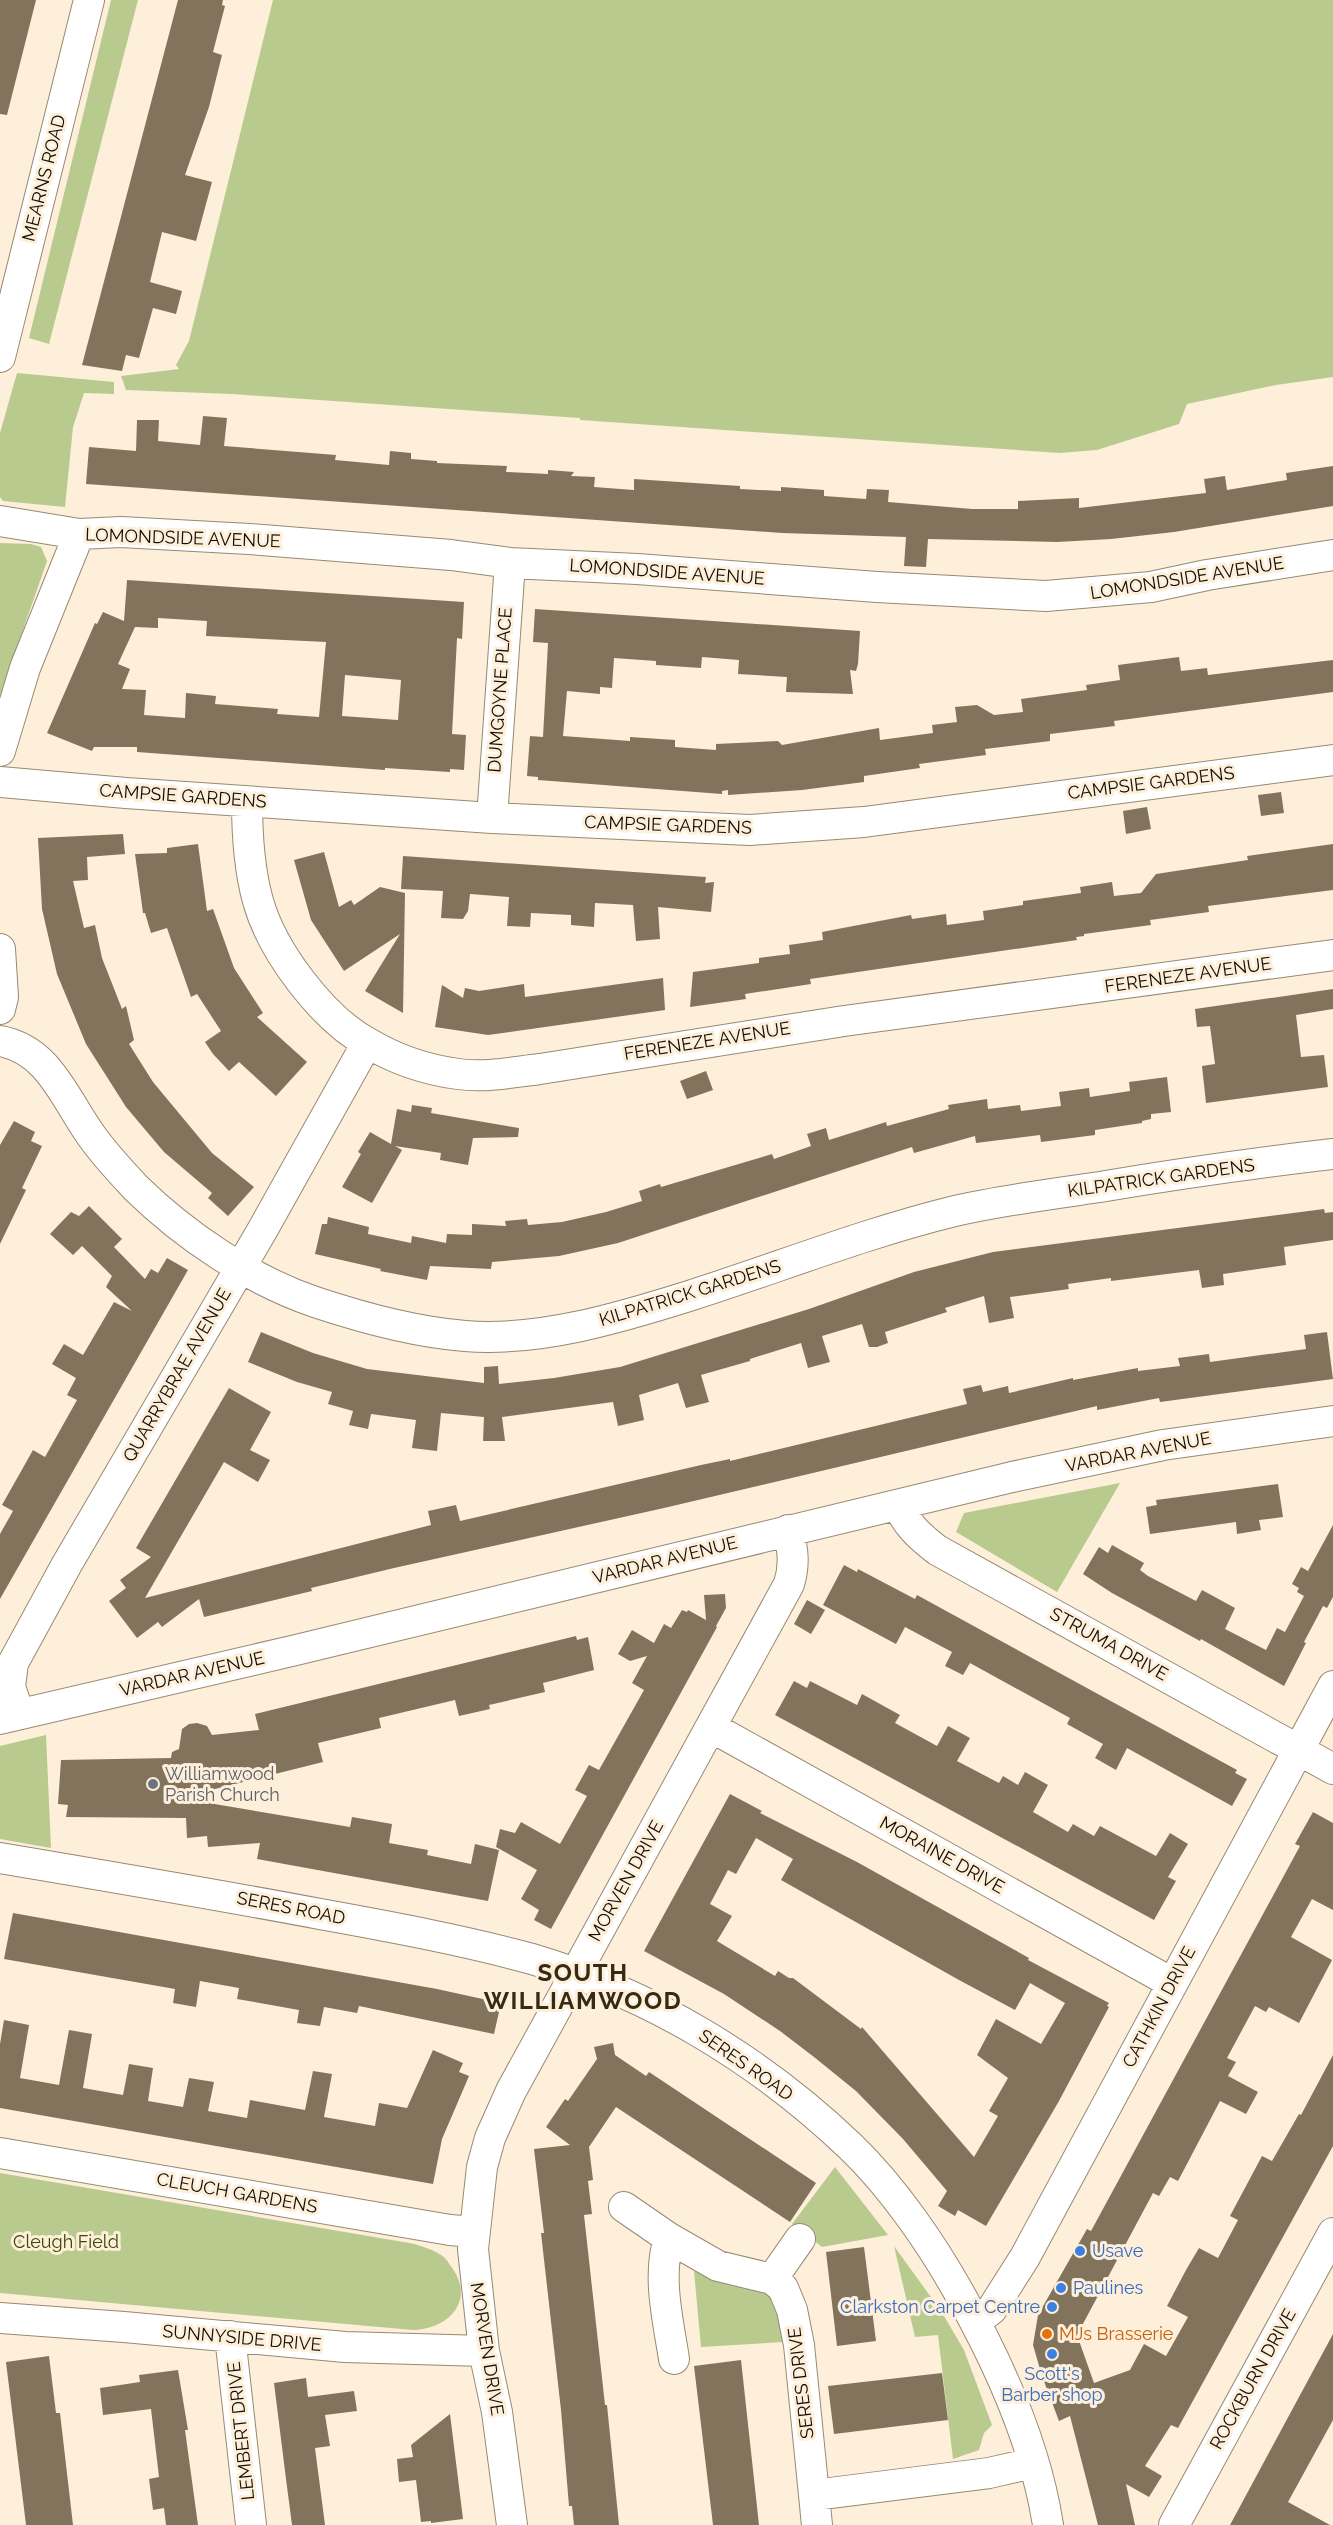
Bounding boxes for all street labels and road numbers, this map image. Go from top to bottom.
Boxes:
street label: MEARNS ROAD [18,112,69,243]
street label: LOMONDSIDE AVENUE [85,524,281,551]
street label: LOMONDSIDE AVENUE [1089,552,1285,603]
street label: LOMONDSIDE AVENUE [569,554,765,589]
street label: DUMGOYNE PLACE [483,607,516,773]
street label: CAMPSIE GARDENS [1066,762,1236,803]
street label: CAMPSIE GARDENS [99,779,267,812]
street label: CAMPSIE GARDENS [584,811,752,838]
street label: FERENEZE AVENUE [1103,952,1273,997]
street label: FERENEZE AVENUE [622,1017,792,1064]
street label: KILPATRICK GARDENS [1066,1154,1256,1201]
street label: KILPATRICK GARDENS [597,1255,783,1330]
street label: QUARRYBRAE AVENUE [118,1284,235,1465]
street label: VARDAR AVENUE [1063,1427,1213,1476]
street label: VARDAR AVENUE [590,1531,739,1588]
street label: STRUMA DRIVE [1047,1603,1172,1685]
street label: VARDAR AVENUE [117,1647,266,1700]
street label: MORAINE DRIVE [876,1812,1008,1898]
street label: MORVEN DRIVE [584,1817,667,1945]
street label: SERES ROAD [235,1887,347,1928]
street label: CATHKIN DRIVE [1118,1943,1199,2071]
street label: SERES ROAD [695,2024,797,2105]
street label: CLEUCH GARDENS [155,2168,319,2217]
street label: MORVEN DRIVE [467,2281,508,2417]
street label: ROCKBURN DRIVE [1205,2305,1300,2453]
street label: SUNNYSIDE DRIVE [162,2320,323,2355]
street label: SERES DRIVE [783,2326,818,2440]
street label: LEMBERT DRIVE [223,2361,258,2501]

